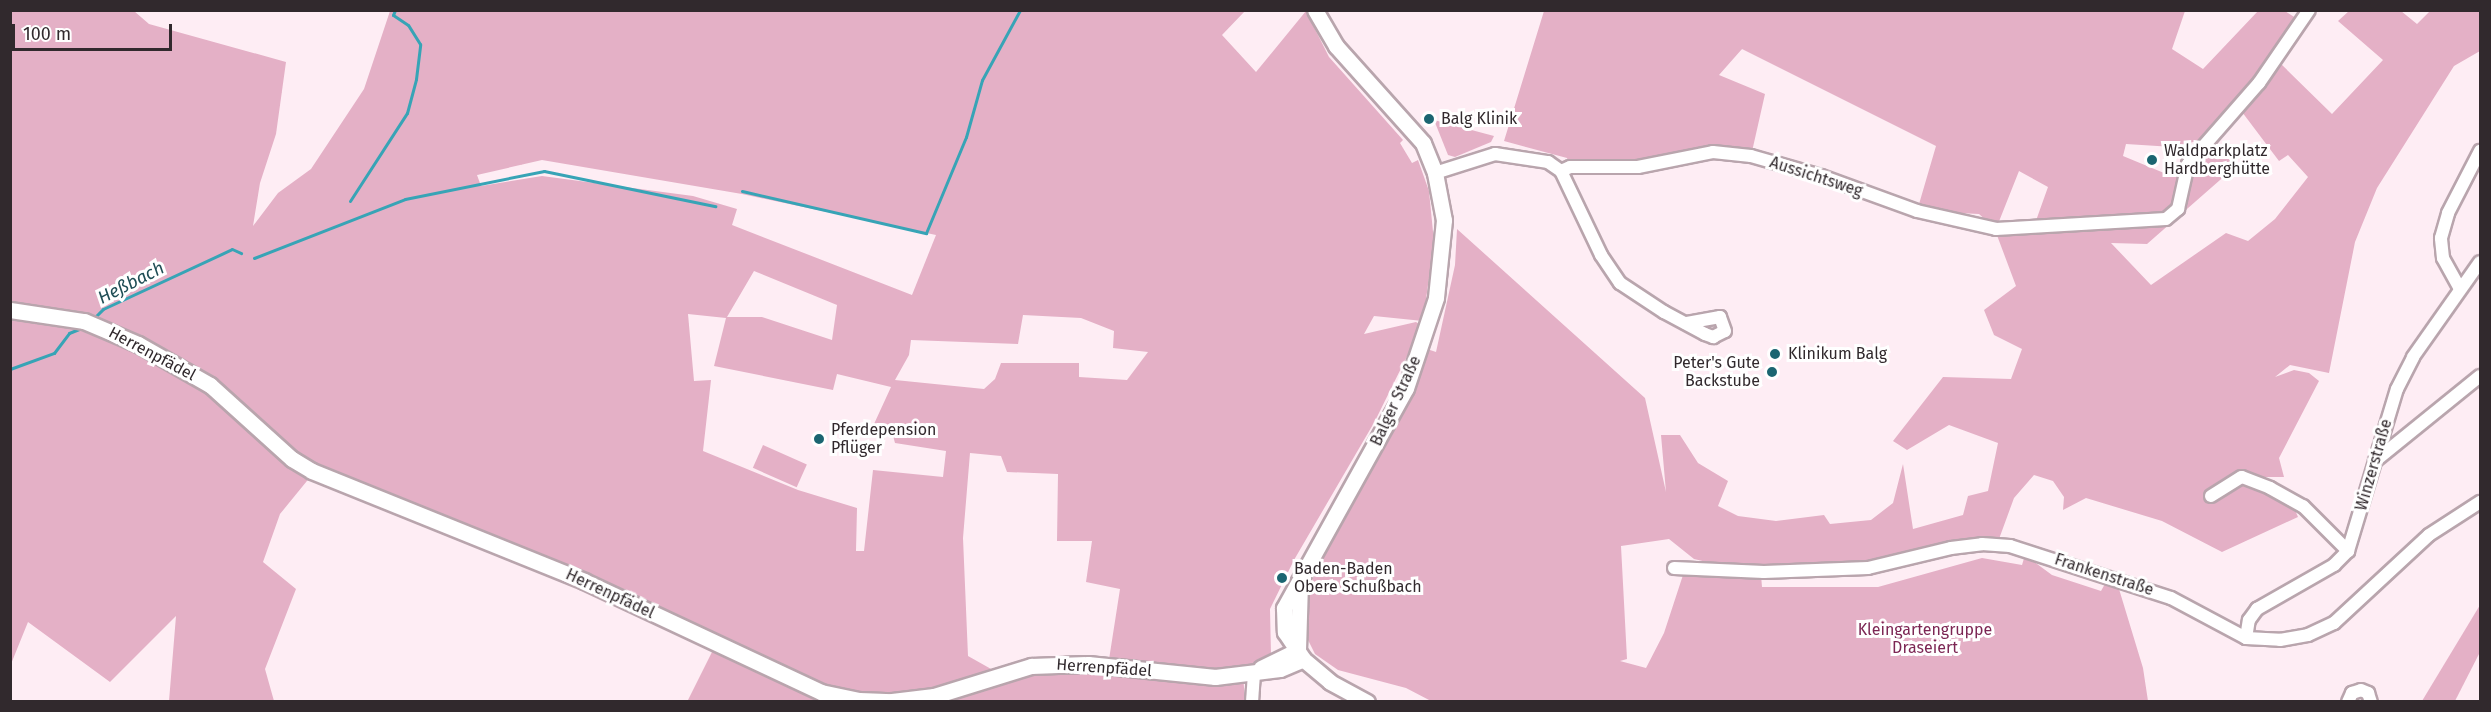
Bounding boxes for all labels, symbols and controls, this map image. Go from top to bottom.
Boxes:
scale bar [15,12,176,50]
text: 100 m [23,23,71,45]
place label: Balg Klinik [1441,109,1517,129]
marker: Balg Klinik [1422,112,1436,126]
place label: Waldparkplatz Hardberghütte [2164,141,2270,179]
street label: Aussichtsweg [1767,153,1865,201]
marker: Waldparkplatz Hardberghütte [2145,153,2159,167]
water label: Heßbach [94,257,168,309]
street label: Herrenpfädel [105,323,199,385]
place label: Klinikum Balg [1788,344,1887,364]
marker: Klinikum Balg [1766,345,1784,363]
street label: Balger Straße [1367,353,1425,449]
place label: Peter's Gute Backstube [1673,353,1760,391]
marker: Peter's Gute Backstube [1765,365,1779,379]
street label: Winzerstraße [2352,417,2396,513]
place label: Pferdepension Pflüger [831,420,936,458]
marker: Pferdepension Pflüger [812,432,826,446]
street label: Frankenstraße [2052,550,2156,600]
place label: Baden-Baden Obere Schußbach [1294,559,1422,597]
street label: Herrenpfädel [563,565,657,623]
marker: Baden-Baden Obere Schußbach [1275,571,1289,585]
park label: Kleingartengruppe Draseiert [1858,620,1992,658]
street label: Herrenpfädel [1056,655,1152,681]

